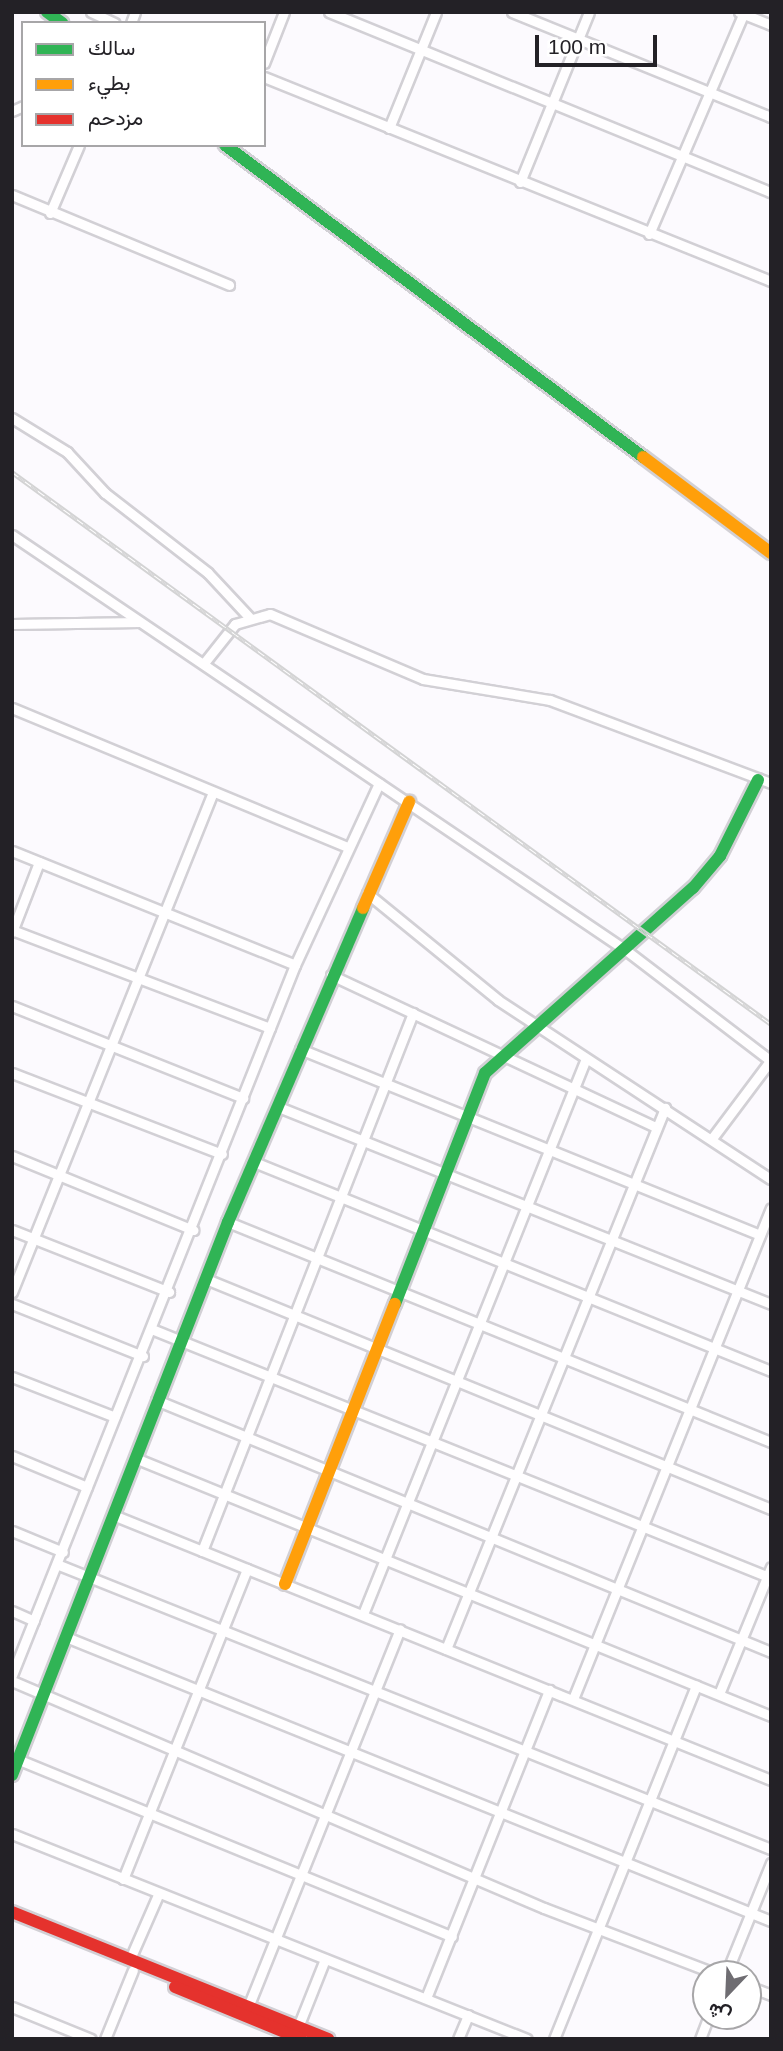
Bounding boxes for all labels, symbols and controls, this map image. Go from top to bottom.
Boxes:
legend [21,21,266,147]
scale bar [538,21,660,65]
text: 100 m [548,35,606,58]
text: سالك [88,36,135,59]
text: بطيء [88,71,131,94]
text: مزدحم [88,106,143,129]
north arrow [692,1960,762,2030]
text: ش [705,1999,734,2027]

